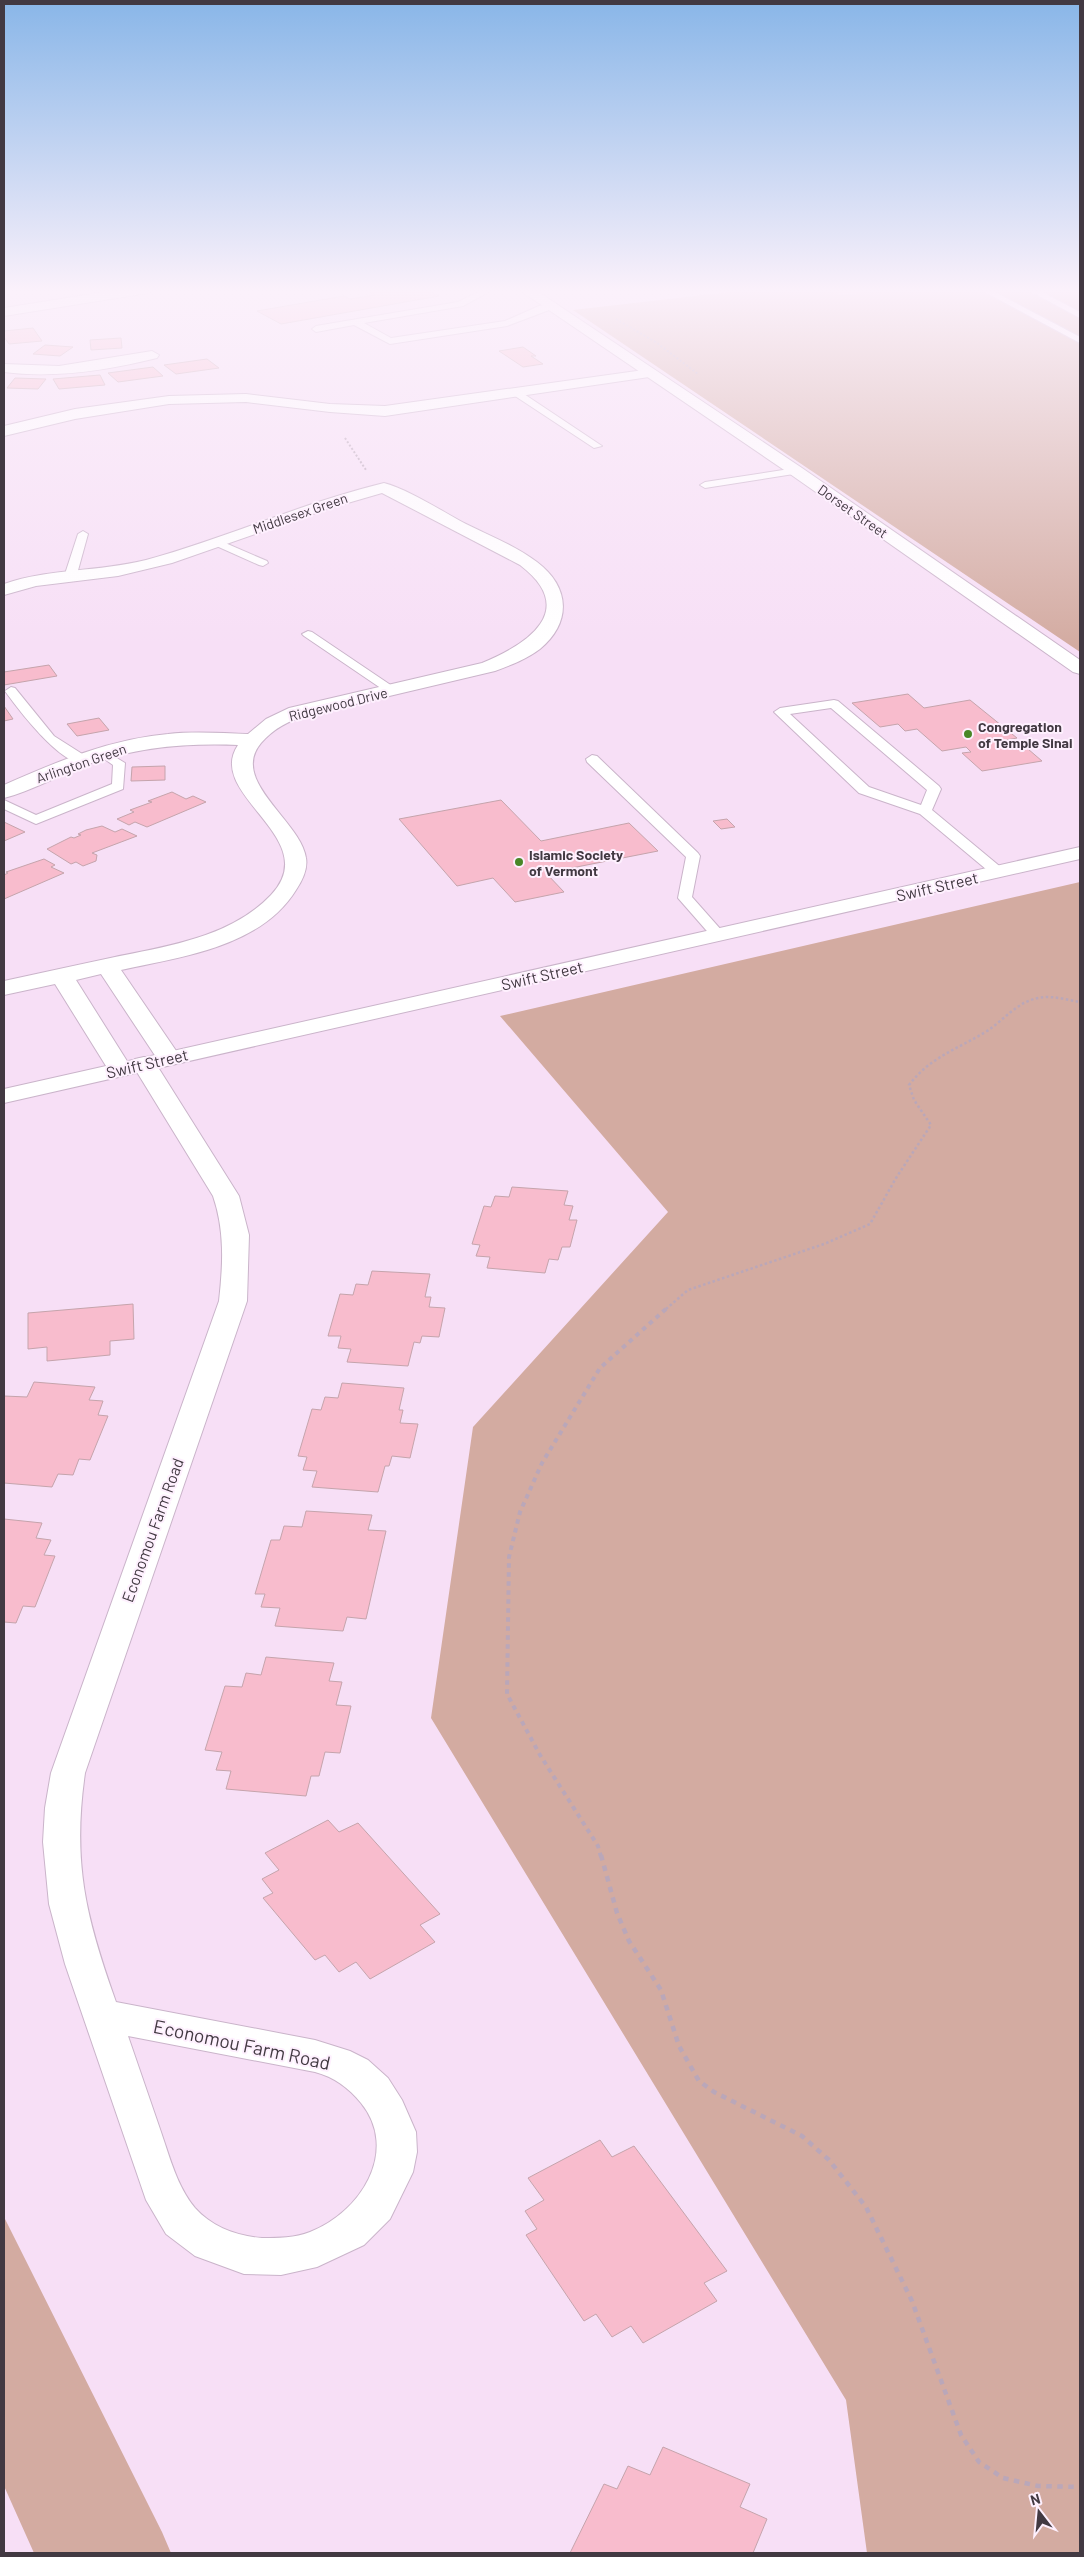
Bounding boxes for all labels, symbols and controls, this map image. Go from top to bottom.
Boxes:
street label: Dorset Street [815,481,891,541]
street label: Middlesex Green [250,489,350,537]
street label: Ridgewood Drive [287,683,389,725]
place label: Congregation of Temple Sinai [978,718,1073,751]
marker: Congregation of Temple Sinai [962,728,974,740]
street label: Arlington Green [34,740,128,786]
place label: Islamic Society of Vermont [529,846,623,879]
marker: Islamic Society of Vermont [513,856,525,868]
street label: Swift Street [894,867,980,905]
street label: Swift Street [499,956,585,994]
street label: Swift Street [104,1044,190,1082]
street label: Economou Farm Road [117,1455,187,1605]
street label: Economou Farm Road [151,2014,333,2074]
north arrow [1014,2487,1064,2537]
text: N [1028,2490,1042,2508]

